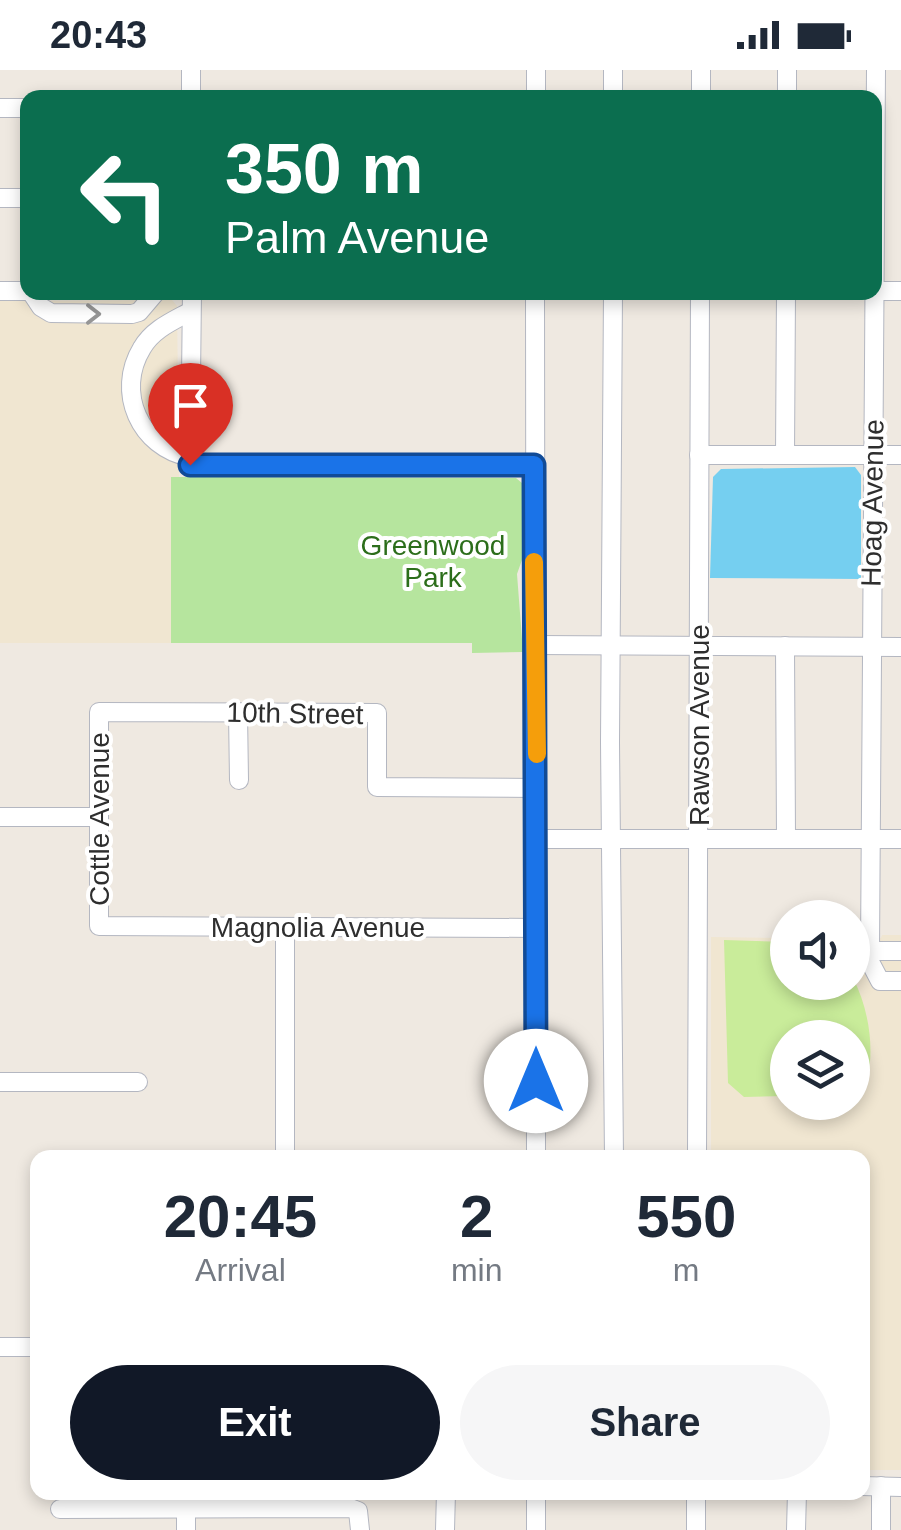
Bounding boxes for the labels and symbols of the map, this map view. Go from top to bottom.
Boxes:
one-way arrow [85,303,101,324]
pin [148,363,233,466]
street label: Hoag Avenue [856,419,889,587]
park label: Greenwood Park [361,530,505,593]
street label: Rawson Avenue [684,624,715,826]
street label: 10th Street [226,697,364,730]
street label: Cottle Avenue [84,732,115,906]
street label: Magnolia Avenue [211,912,425,943]
position arrow [484,1029,588,1133]

